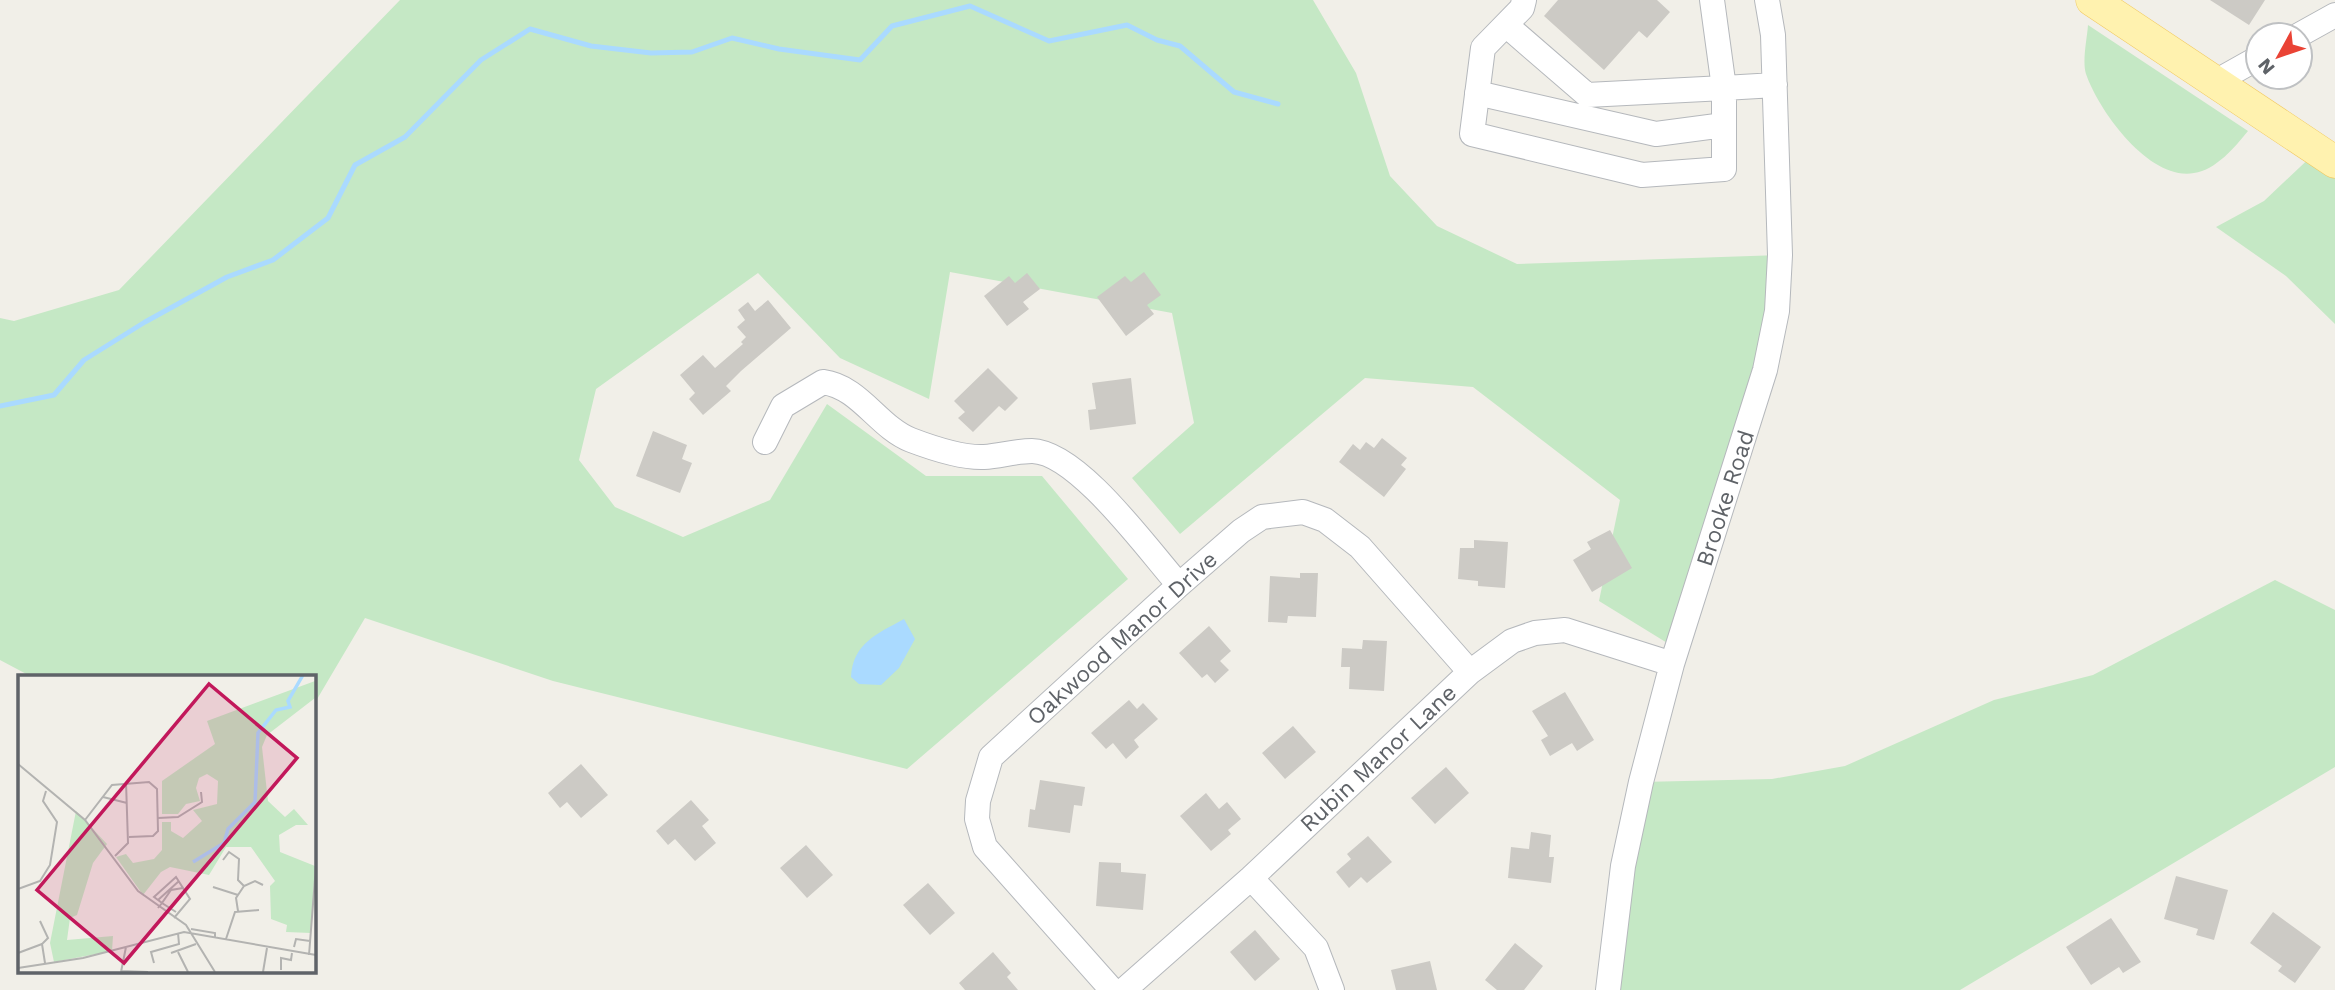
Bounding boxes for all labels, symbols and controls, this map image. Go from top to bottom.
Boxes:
north arrow [2244,21,2314,91]
text: N [2253,54,2280,79]
street label: Brooke Road [1691,427,1760,570]
street label: Oakwood Manor Drive [1022,546,1223,731]
inset map [18,675,315,972]
street label: Rubin Manor Lane [1295,679,1462,838]

